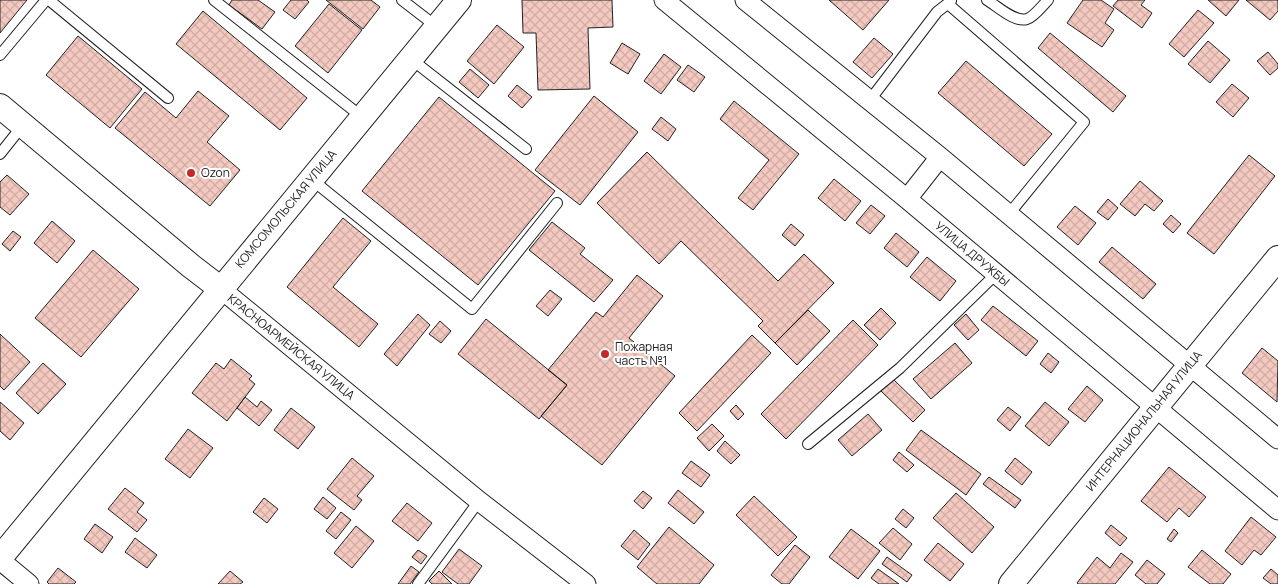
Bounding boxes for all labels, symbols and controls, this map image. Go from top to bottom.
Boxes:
street label: КОМСОМОЛЬСКАЯ УЛИЦА [231,146,341,272]
place label: Ozon [201,164,230,181]
marker: Ozon [185,167,197,179]
street label: УЛИЦА ДРУЖБЫ [931,217,1013,290]
street label: КРАСНОАРМЕЙСКАЯ УЛИЦА [224,290,359,404]
place label: Пожарная часть №1 [615,338,673,369]
street label: ИНТЕРНАЦИОНАЛЬНАЯ УЛИЦА [1082,347,1206,495]
marker: Пожарная часть №1 [599,348,611,360]

